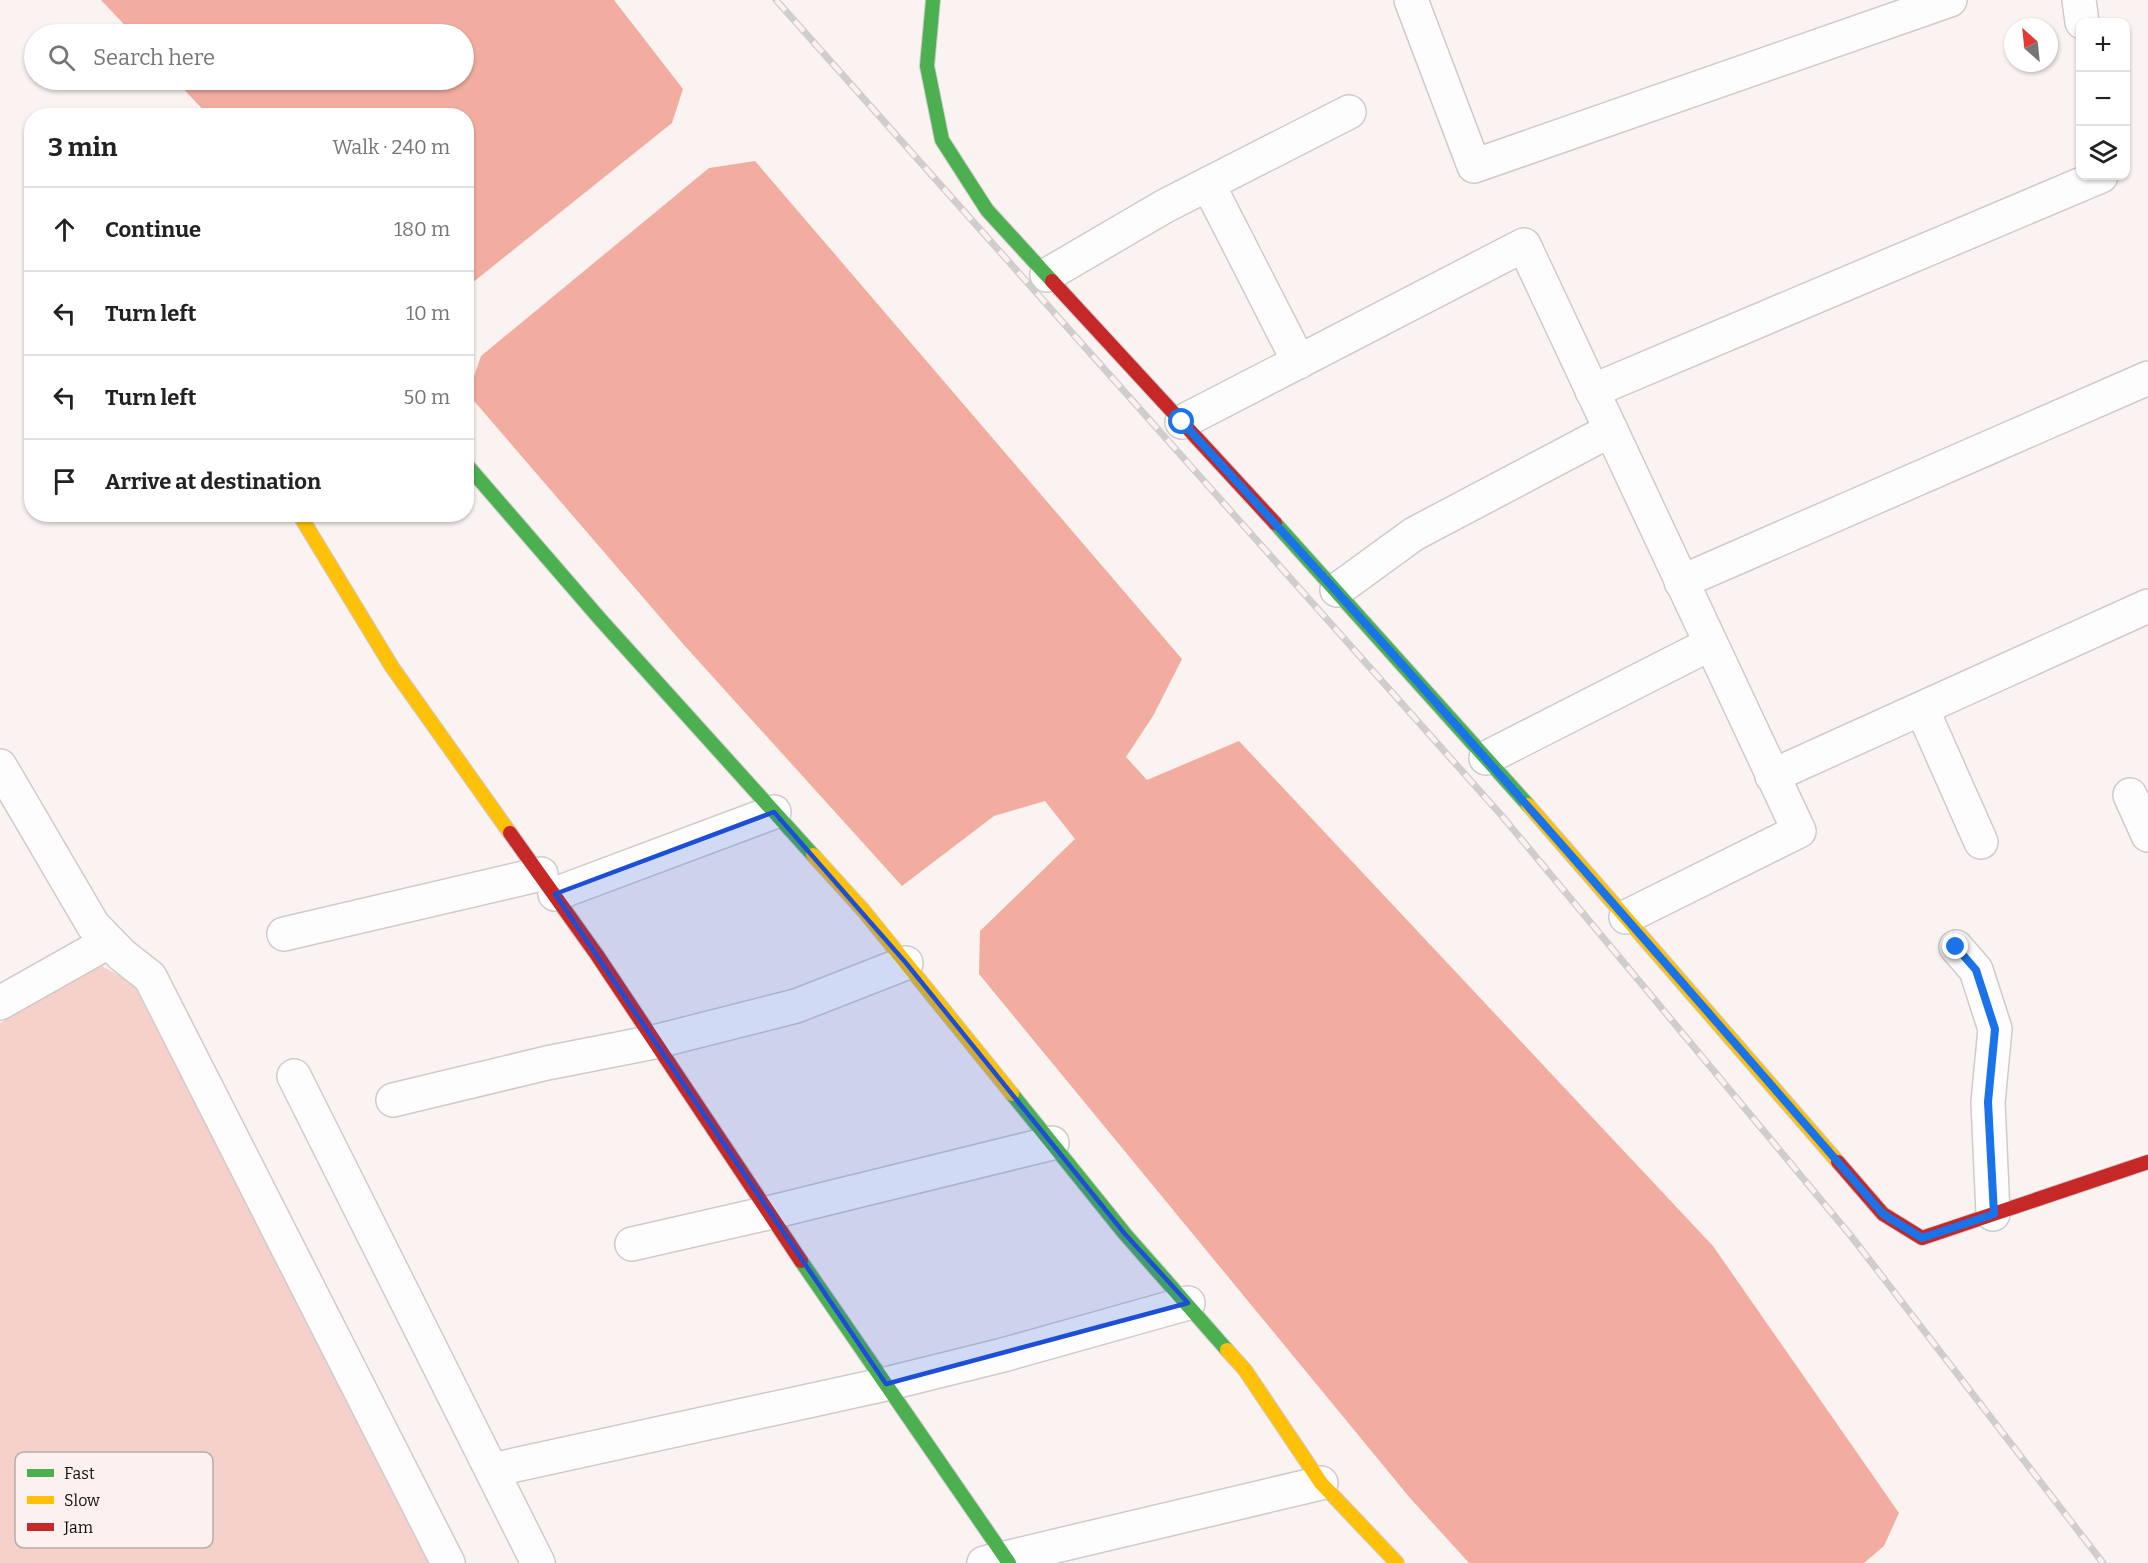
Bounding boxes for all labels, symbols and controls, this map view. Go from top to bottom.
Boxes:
north arrow [2004,18,2058,72]
map controls [2076,18,2130,180]
button: + [2076,18,2130,72]
search box [24,24,474,90]
icon: search [45,41,78,74]
text: Search here [93,44,215,71]
button: − [2076,72,2130,126]
button: layers [2076,126,2130,180]
text: 3 min [48,132,117,163]
text: Walk · 240 m [332,135,450,159]
icon: ahead [48,213,81,246]
text: Continue [105,216,201,243]
text: 180 m [394,217,450,241]
icon: left [48,297,81,330]
text: Turn left [105,300,197,327]
text: 10 m [406,301,450,325]
icon: left [48,381,81,414]
text: Turn left [105,384,197,411]
text: 50 m [403,385,450,409]
route start [1168,408,1194,434]
icon: arrive [48,465,81,498]
text: Arrive at destination [105,468,321,495]
route end [1942,933,1968,959]
legend [15,1452,213,1548]
text: Fast [64,1464,95,1483]
text: Slow [64,1491,100,1510]
text: Jam [63,1518,93,1537]

